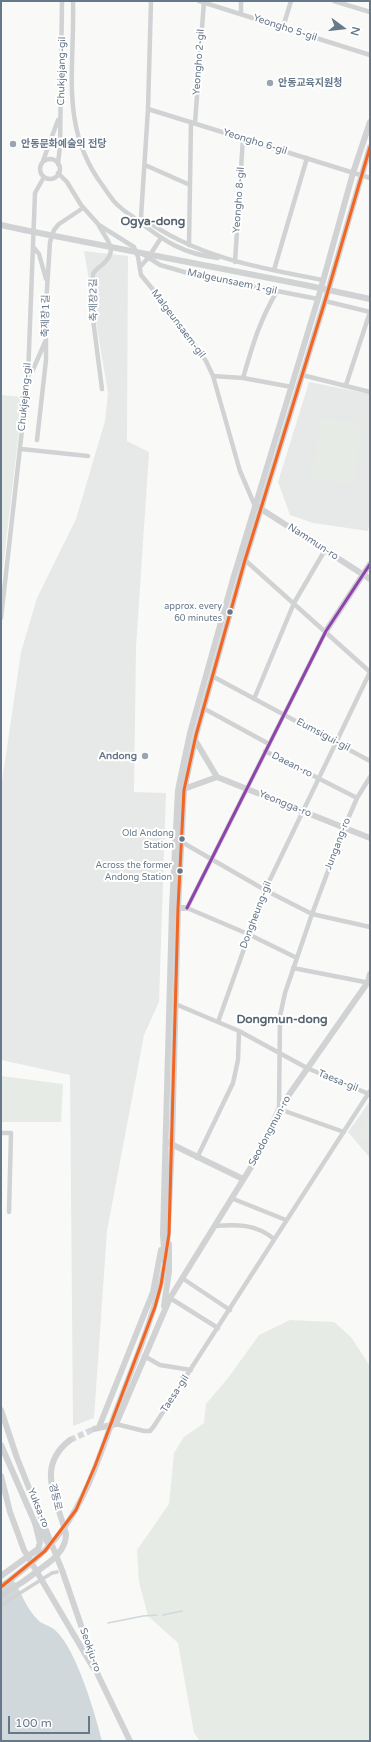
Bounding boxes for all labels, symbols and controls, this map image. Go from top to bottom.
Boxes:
north arrow [323,8,363,48]
street label: Yeongho 5-gil [252,12,318,44]
text: N [348,25,362,37]
street label: Yeongho 2-gil [191,29,207,95]
street label: Chukjejang-gil [55,37,69,105]
place label: 안동교육지원청 [278,77,342,89]
marker: 안동교육지원청 [265,78,275,88]
street label: Yeongho 6-gil [222,127,288,157]
place label: 안동문화예술의 전당 [21,138,106,150]
marker: 안동문화예술의 전당 [8,139,18,149]
street label: Yeongho 8-gil [231,167,247,233]
district label: Ogya-dong [121,215,185,229]
street label: Malgeunsaem 1-gil [186,267,278,297]
street label: 축제장2길 [88,278,100,322]
street label: Malgeunsaem-gil [148,287,208,361]
street label: 축제장1길 [40,294,52,338]
street label: Chukjejang-gil [16,362,34,432]
street label: Nammun-ro [285,521,341,563]
place label: approx. every 60 minutes [164,602,222,623]
marker: approx. every 60 minutes [225,607,235,617]
street label: Eumsigui-gil [294,716,352,754]
place label: Andong [99,750,137,762]
street label: Daean-ro [270,750,314,780]
marker: Andong [140,751,150,761]
street label: Yeongga-ro [257,788,313,820]
street label: Jungang-ro [323,816,353,872]
place label: Old Andong Station [122,829,174,850]
marker: Old Andong Station [177,834,187,844]
place label: Across the former Andong Station [96,861,172,882]
marker: Across the former Andong Station [175,866,185,876]
street label: Dongheung-gil [238,880,274,950]
district label: Dongmun-dong [236,1013,328,1027]
street label: Taesa-gil [316,1068,360,1094]
street label: Seodongmun-ro [246,1094,294,1168]
street label: Taesa-gil [158,1373,192,1415]
street label: 경동로 [46,1482,64,1512]
street label: Yuksa-ro [25,1487,51,1529]
street label: Seokju-ro [77,1626,103,1674]
scale bar [10,1708,92,1734]
text: 100 m [15,1716,52,1730]

